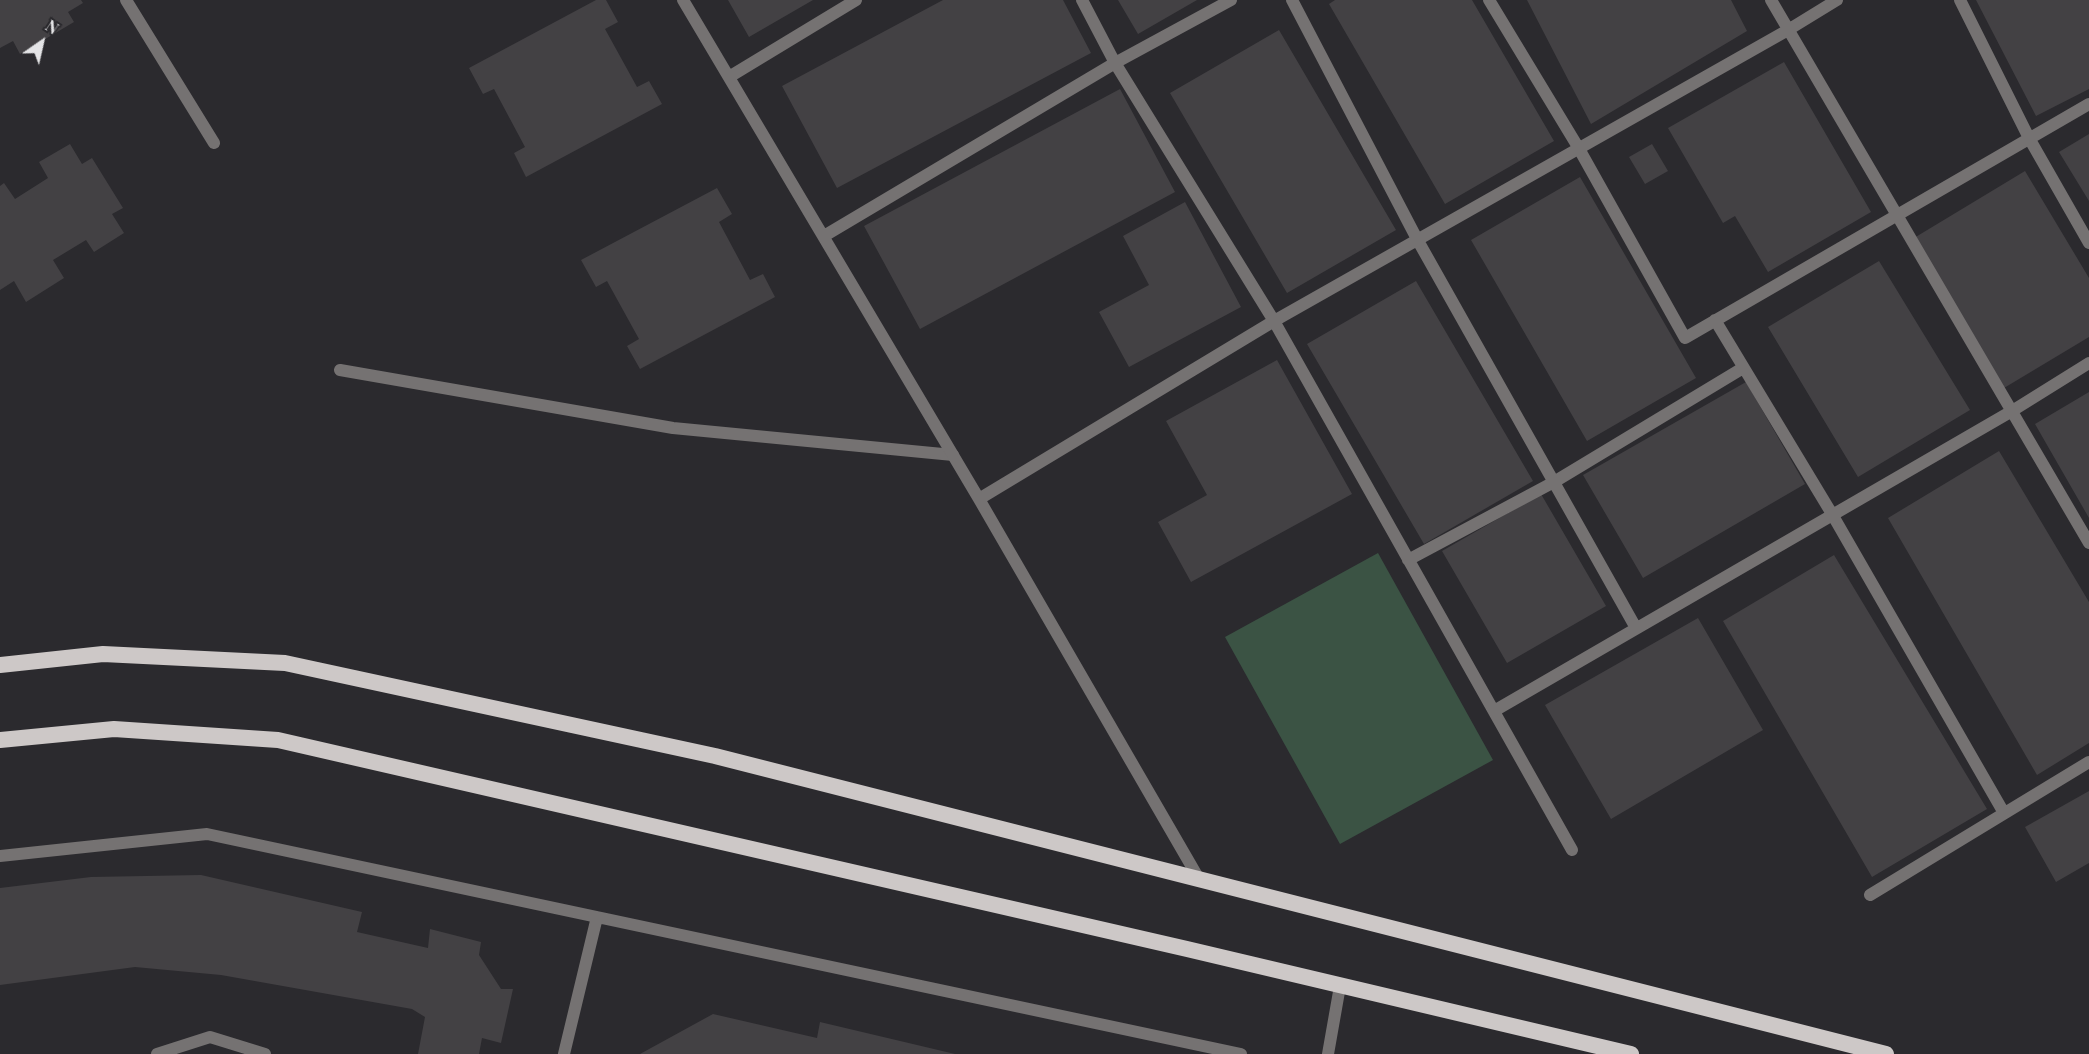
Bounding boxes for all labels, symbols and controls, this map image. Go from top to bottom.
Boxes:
north arrow [12,12,72,72]
text: N [42,15,63,39]

